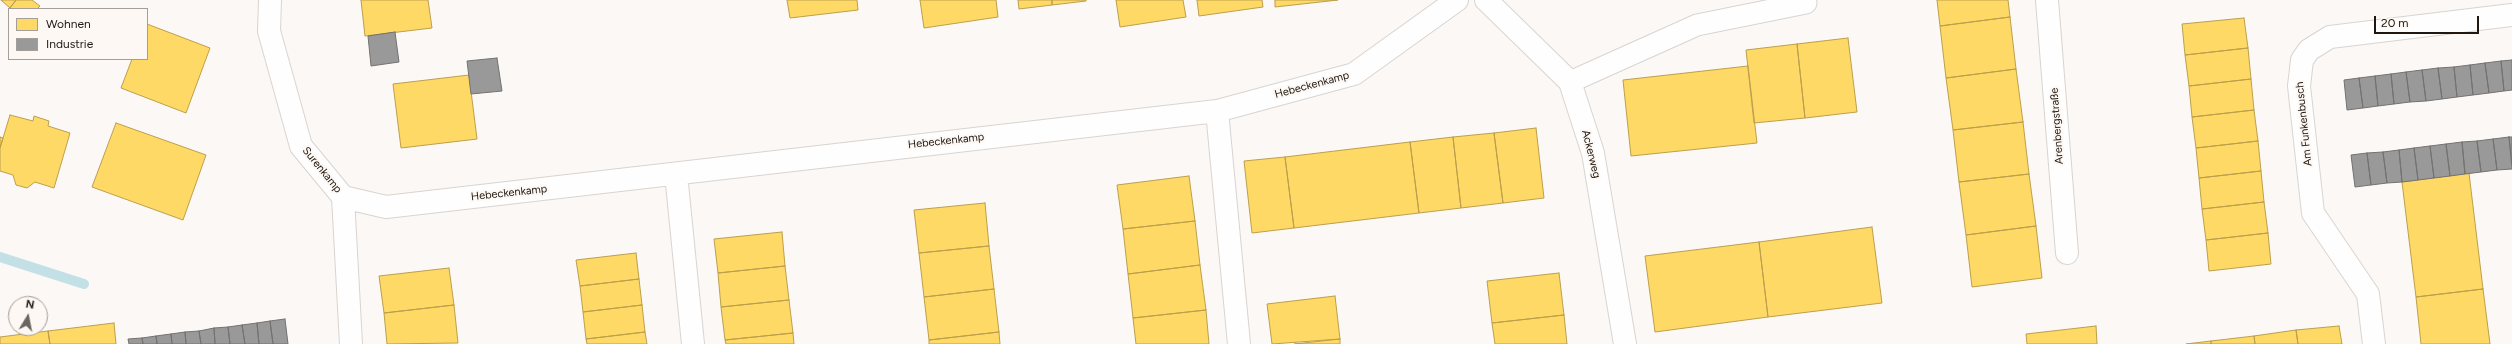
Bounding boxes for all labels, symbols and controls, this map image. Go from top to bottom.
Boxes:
legend [8,8,148,60]
scale bar [2376,8,2481,34]
text: 20 m [2381,16,2409,30]
text: Wohnen [46,17,91,31]
text: Industrie [46,37,93,51]
street label: Hebeckenkamp [1273,69,1351,101]
street label: Am Funkenbusch [2293,81,2315,167]
street label: Arenbergstraße [2048,87,2066,165]
street label: Ackerweg [1579,129,1603,179]
street label: Hebeckenkamp [907,130,985,152]
street label: Surenkamp [299,144,345,196]
street label: Hebeckenkamp [470,182,548,204]
north arrow [8,296,48,336]
text: N [25,298,35,312]

